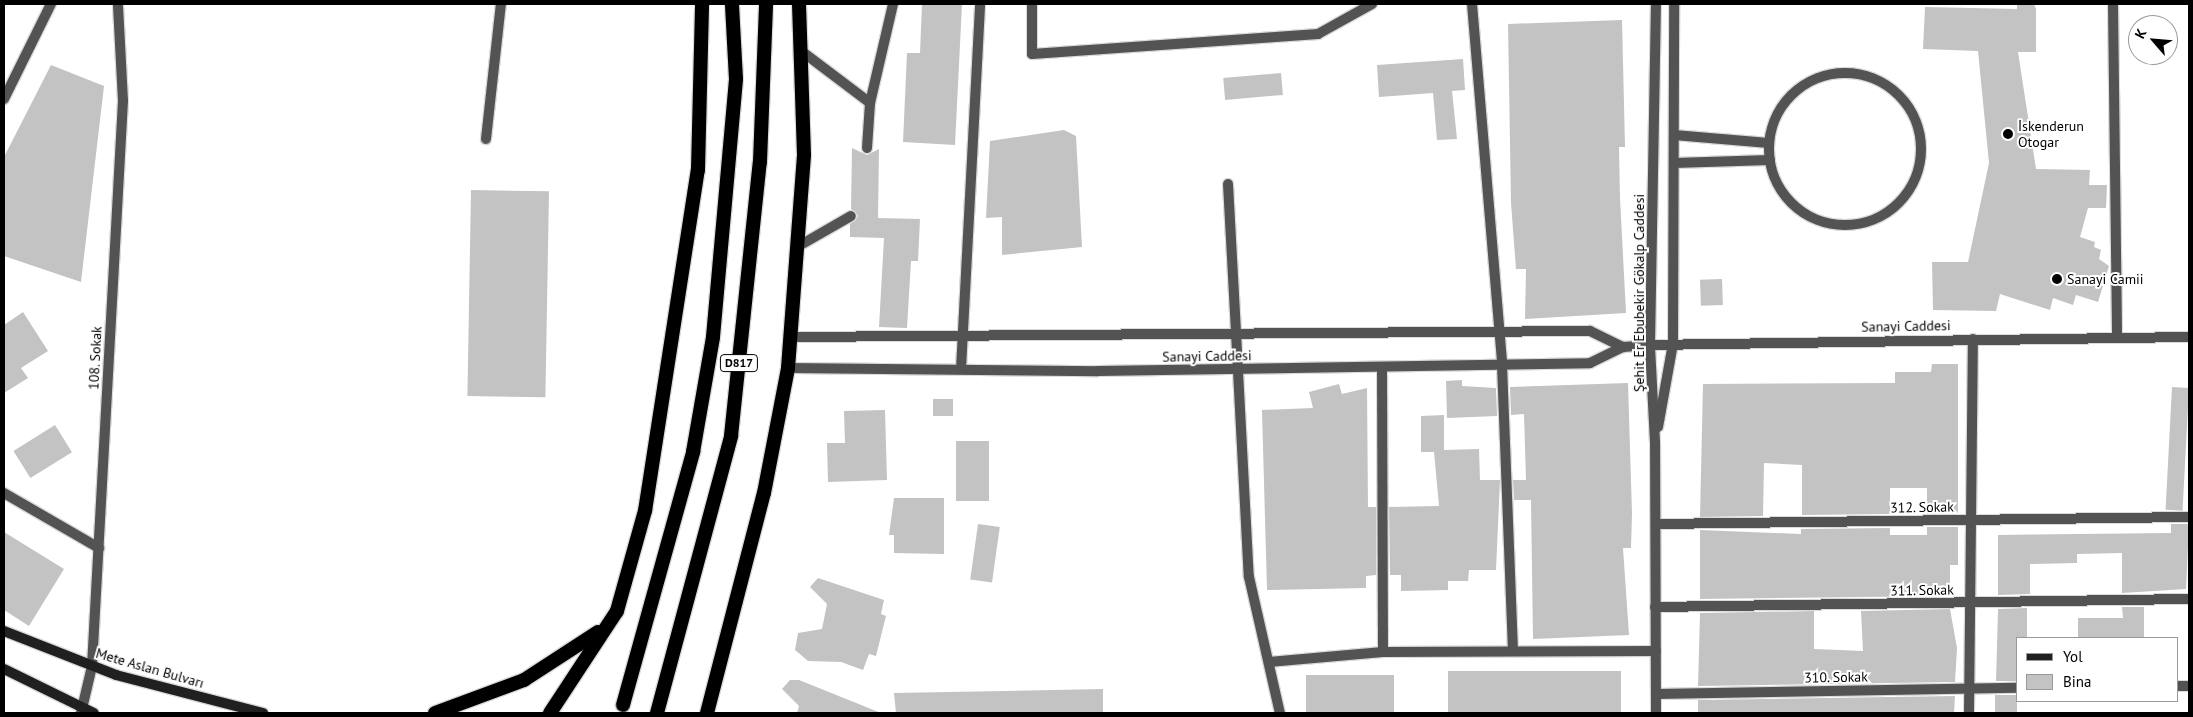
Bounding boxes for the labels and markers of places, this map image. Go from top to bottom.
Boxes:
place label: İskenderun Otogar [2018,118,2084,150]
marker: İskenderun Otogar [2002,128,2014,140]
place label: Sanayi Camii [2067,271,2144,287]
marker: Sanayi Camii [2051,273,2063,285]

